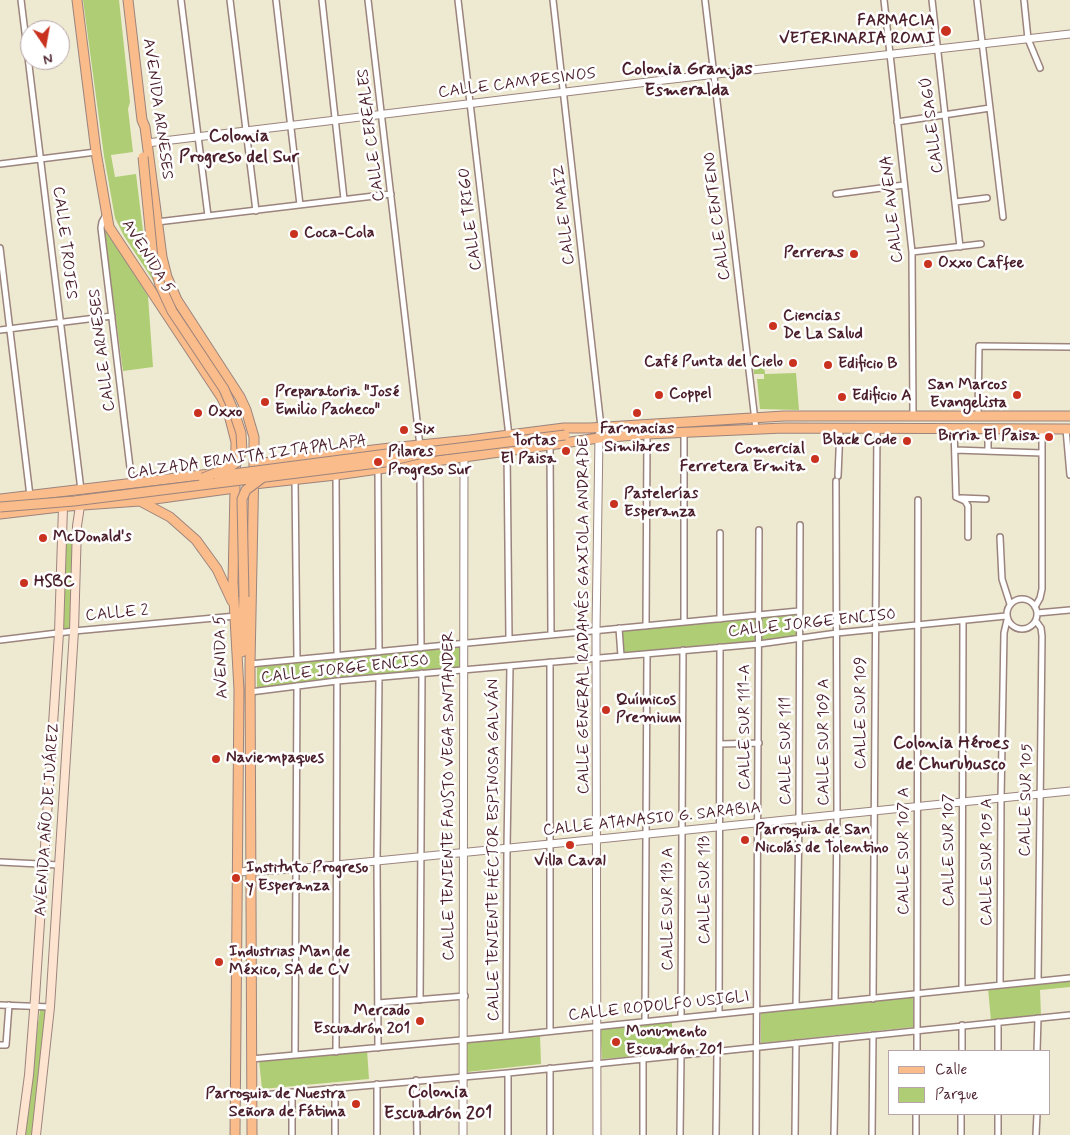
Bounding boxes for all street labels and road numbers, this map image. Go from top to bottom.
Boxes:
street label: AVENIDA ARNESES [138,37,176,181]
street label: CALLE CAMPESINOS [437,65,597,103]
street label: CALLE CEREALES [354,67,390,203]
street label: CALLE SAGÚ [918,76,948,174]
street label: CALLE CENTENO [701,151,735,281]
street label: CALLE AVENA [878,154,908,264]
street label: CALLE MAÍZ [550,164,580,266]
street label: CALLE TRIGO [455,166,487,272]
street label: CALLE TROJES [48,186,80,300]
street label: AVENIDA 5 [117,216,177,298]
street label: CALLE ARNESES [86,287,120,413]
street label: CALZADA ERMITA IZTAPALAPA [126,432,368,484]
street label: CALLE GENERAL RADAMÉS GAXIOLA ANDRADE [575,438,595,794]
street label: CALLE 2 [85,602,149,626]
street label: CALLE JORGE ENCISO [727,606,897,642]
street label: AVENIDA 5 [211,615,233,699]
street label: CALLE TENIENTE FAUSTO VEGA SANTANDER [440,631,460,961]
street label: CALLE JORGE ENCISO [260,652,430,688]
street label: CALLE SUR 109 [852,657,872,769]
street label: CALLE SUR 111-A [736,664,756,790]
street label: CALLE SUR 109 A [815,678,835,806]
street label: CALLE TENIENTE HÉCTOR ESPINOSA GALVÁN [485,679,505,1021]
street label: CALLE SUR 111 [777,697,797,805]
street label: AVENIDA AÑO DE JUÁREZ [32,723,64,917]
street label: CALLE SUR 105 [1016,743,1038,857]
street label: CALLE SUR 107 A [895,787,915,915]
street label: CALLE SUR 107 [940,793,960,907]
street label: CALLE SUR 105 A [978,798,998,926]
street label: CALLE ATANASIO G. SARABIA [542,799,762,841]
street label: CALLE SUR 113 [696,836,716,944]
street label: CALLE SUR 113 A [659,847,679,971]
street label: CALLE RODOLFO USIGLI [567,988,751,1026]

